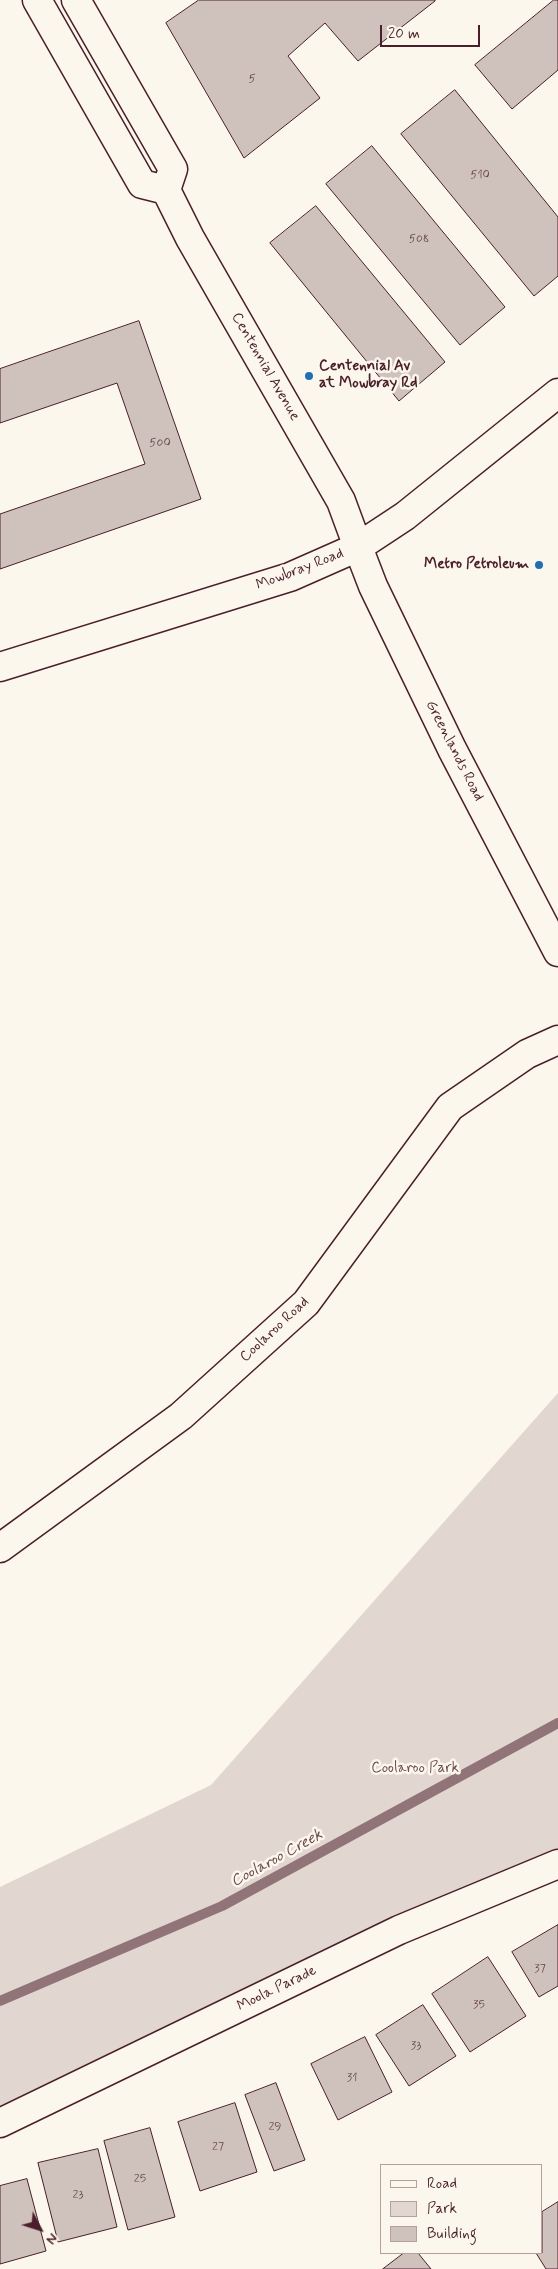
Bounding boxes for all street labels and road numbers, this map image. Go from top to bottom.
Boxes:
street label: Centennial Avenue [227,310,303,424]
street label: Mowbray Road [254,545,346,595]
street label: Greenlands Road [421,698,487,804]
street label: Coolaroo Road [237,1293,313,1367]
street label: Moola Parade [234,1962,320,2016]

